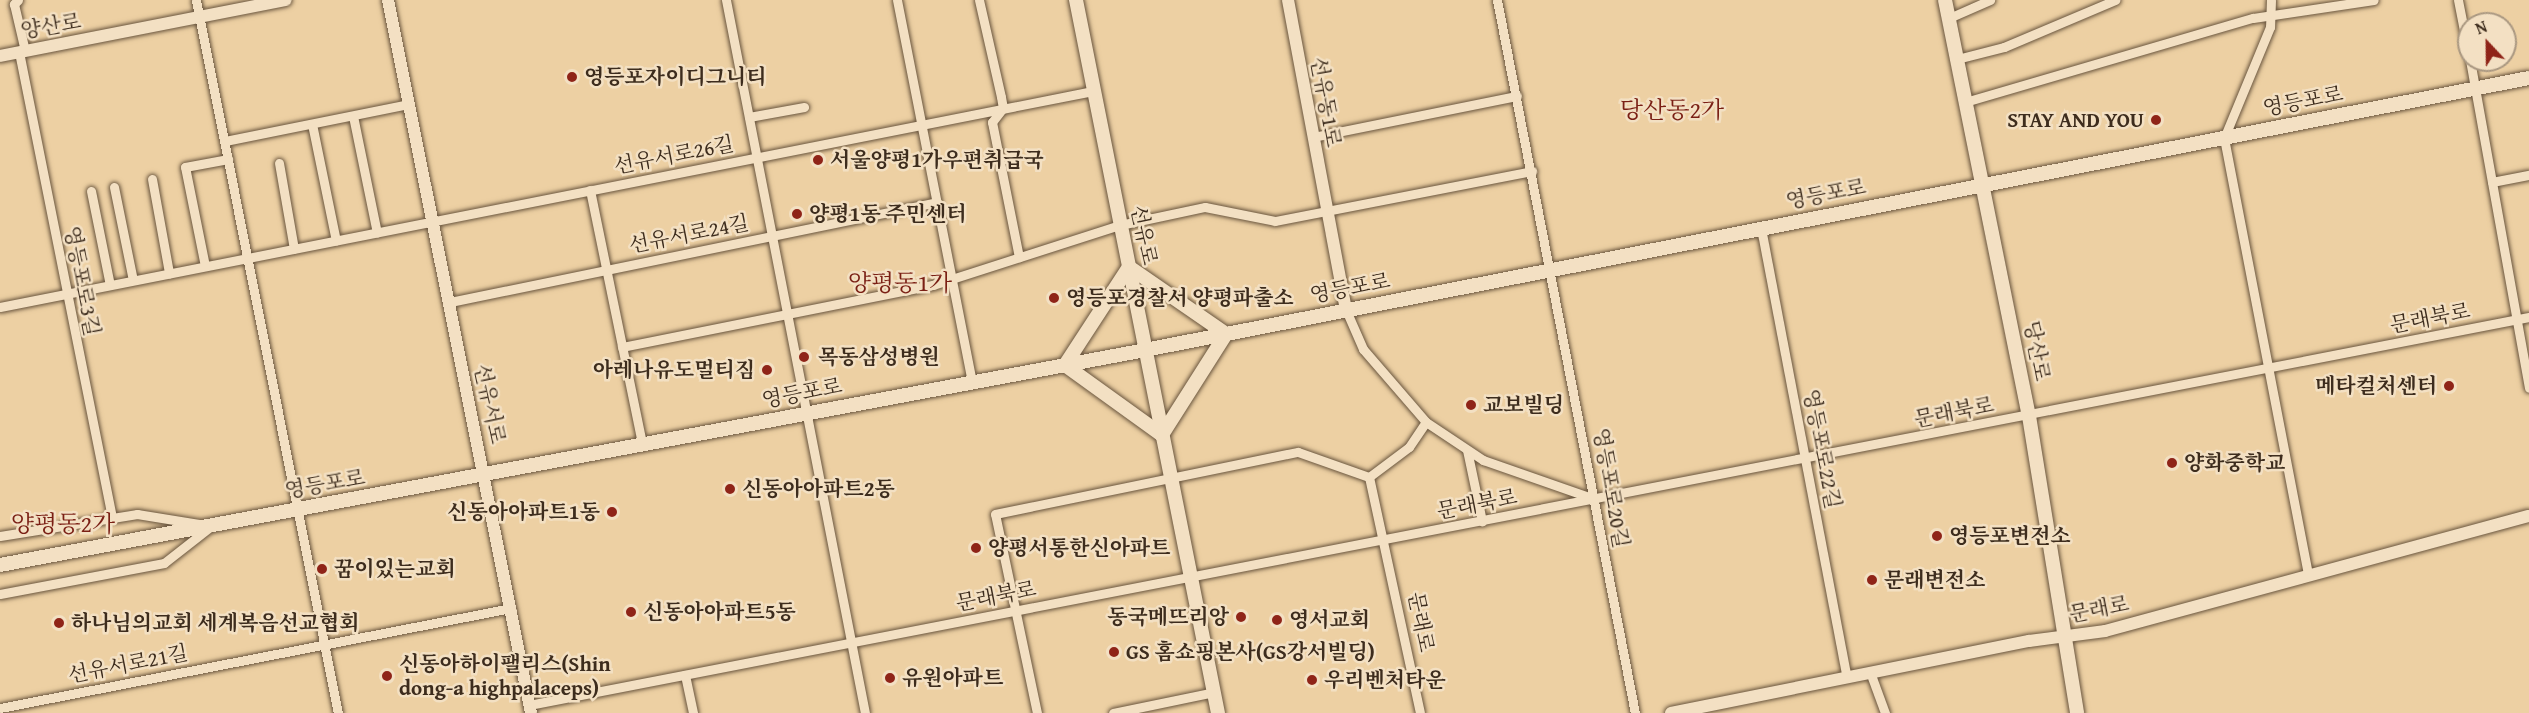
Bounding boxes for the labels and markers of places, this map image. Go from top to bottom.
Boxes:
place label: 영등포자이디그니티 [584,64,767,90]
marker: 영등포자이디그니티 [565,70,579,84]
place label: STAY AND YOU [2007,107,2144,133]
marker: STAY AND YOU [2149,113,2163,127]
place label: 서울양평1가우편취급국 [830,147,1044,173]
marker: 서울양평1가우편취급국 [811,153,825,167]
place label: 양평1동 주민센터 [809,201,967,227]
marker: 양평1동 주민센터 [790,207,804,221]
place label: 영등포경찰서 양평파출소 [1066,285,1294,311]
marker: 영등포경찰서 양평파출소 [1047,291,1061,305]
place label: 목동삼성병원 [818,344,940,370]
marker: 목동삼성병원 [795,348,813,366]
place label: 아레나유도멀티짐 [593,357,755,383]
marker: 아레나유도멀티짐 [760,363,774,377]
place label: 메타컬처센터 [2315,373,2437,399]
marker: 메타컬처센터 [2442,379,2456,393]
place label: 교보빌딩 [1483,392,1564,418]
marker: 교보빌딩 [1464,398,1478,412]
place label: 양화중학교 [2184,450,2285,476]
marker: 양화중학교 [2165,456,2179,470]
place label: 신동아아파트2동 [742,476,895,502]
marker: 신동아아파트2동 [723,482,737,496]
place label: 신동아아파트1동 [447,499,600,525]
marker: 신동아아파트1동 [605,505,619,519]
place label: 영등포변전소 [1949,523,2071,549]
marker: 영등포변전소 [1930,529,1944,543]
place label: 양평서통한신아파트 [988,535,1171,561]
marker: 양평서통한신아파트 [969,541,983,555]
place label: 꿈이있는교회 [334,556,456,582]
marker: 꿈이있는교회 [315,562,329,576]
place label: 문래변전소 [1884,567,1985,593]
marker: 문래변전소 [1865,573,1879,587]
place label: 신동아아파트5동 [643,599,796,625]
place label: 동국메뜨리앙 [1107,604,1229,630]
marker: 신동아아파트5동 [624,605,638,619]
place label: 영서교회 [1289,607,1370,633]
place label: 하나님의교회 세계복음선교협회 [71,610,360,636]
marker: 동국메뜨리앙 [1234,610,1248,624]
marker: 영서교회 [1270,613,1284,627]
marker: 하나님의교회 세계복음선교협회 [52,616,66,630]
place label: GS 홈쇼핑본사(GS강서빌딩) [1126,639,1375,665]
marker: GS 홈쇼핑본사(GS강서빌딩) [1107,645,1121,659]
place label: 신동아하이팰리스(Shin dong-a highpalaceps) [399,651,611,701]
place label: 유원아파트 [902,665,1003,691]
place label: 우리벤처타운 [1324,667,1446,693]
marker: 신동아하이팰리스(Shin dong-a highpalaceps) [380,669,394,683]
marker: 유원아파트 [883,671,897,685]
marker: 우리벤처타운 [1305,673,1319,687]

